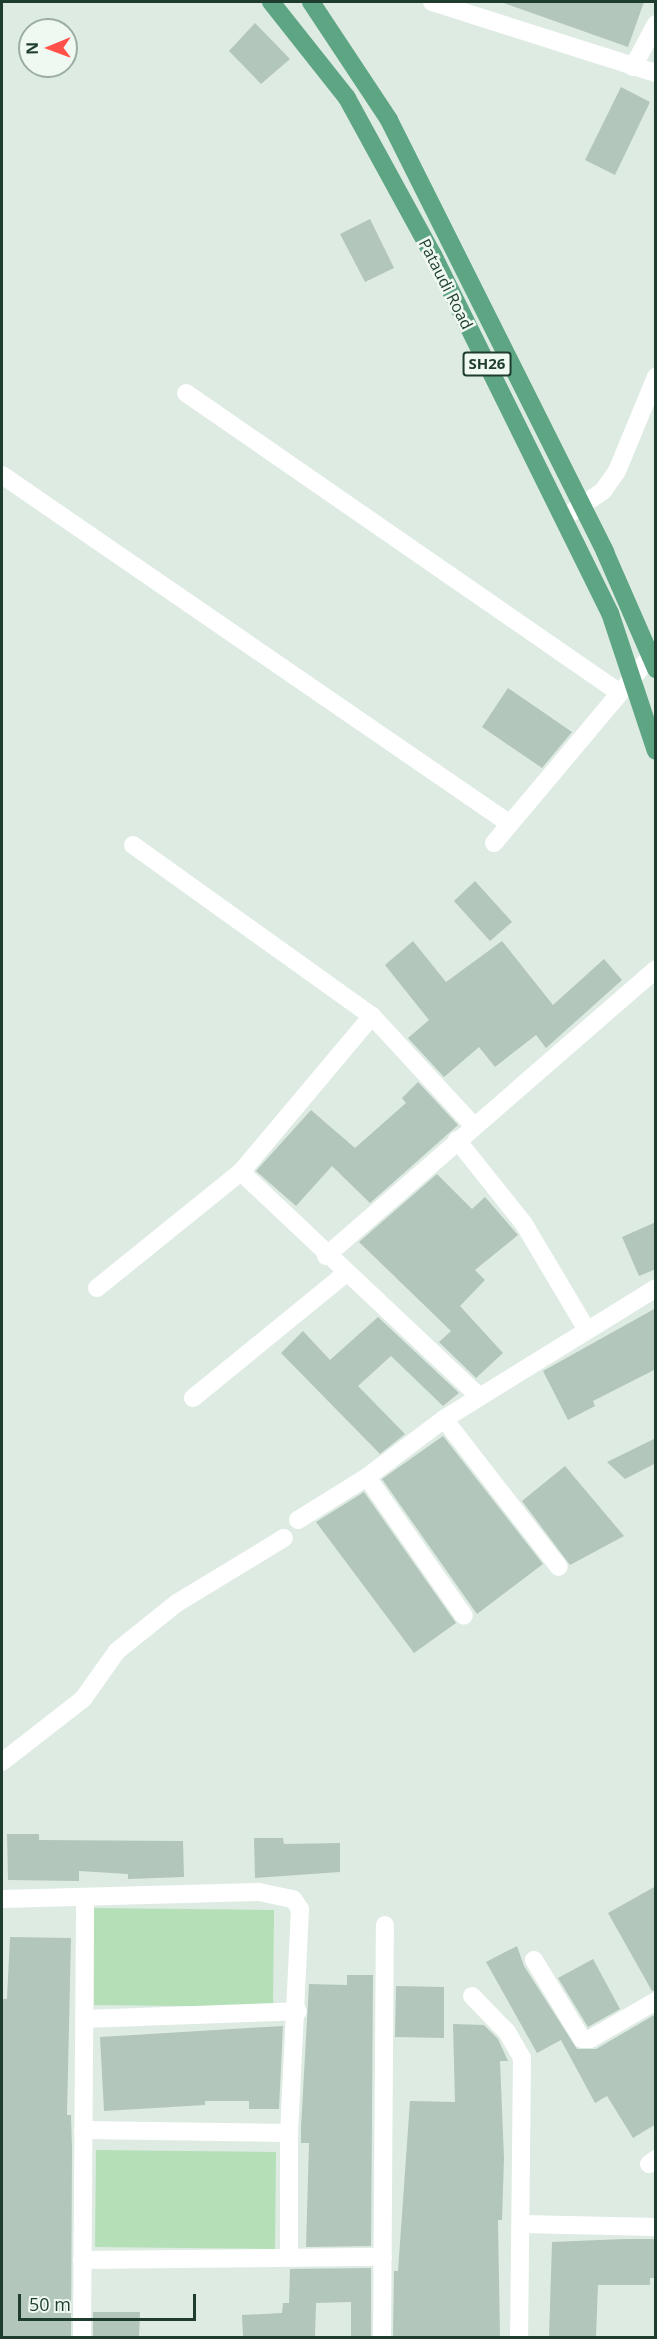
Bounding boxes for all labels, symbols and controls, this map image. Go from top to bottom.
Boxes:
north arrow [18,18,78,78]
text: N [21,42,43,55]
street label: Pataudi Road [415,235,477,333]
road number: SH26 [462,352,512,376]
scale bar [21,2282,200,2320]
text: 50 m [29,2292,71,2316]

